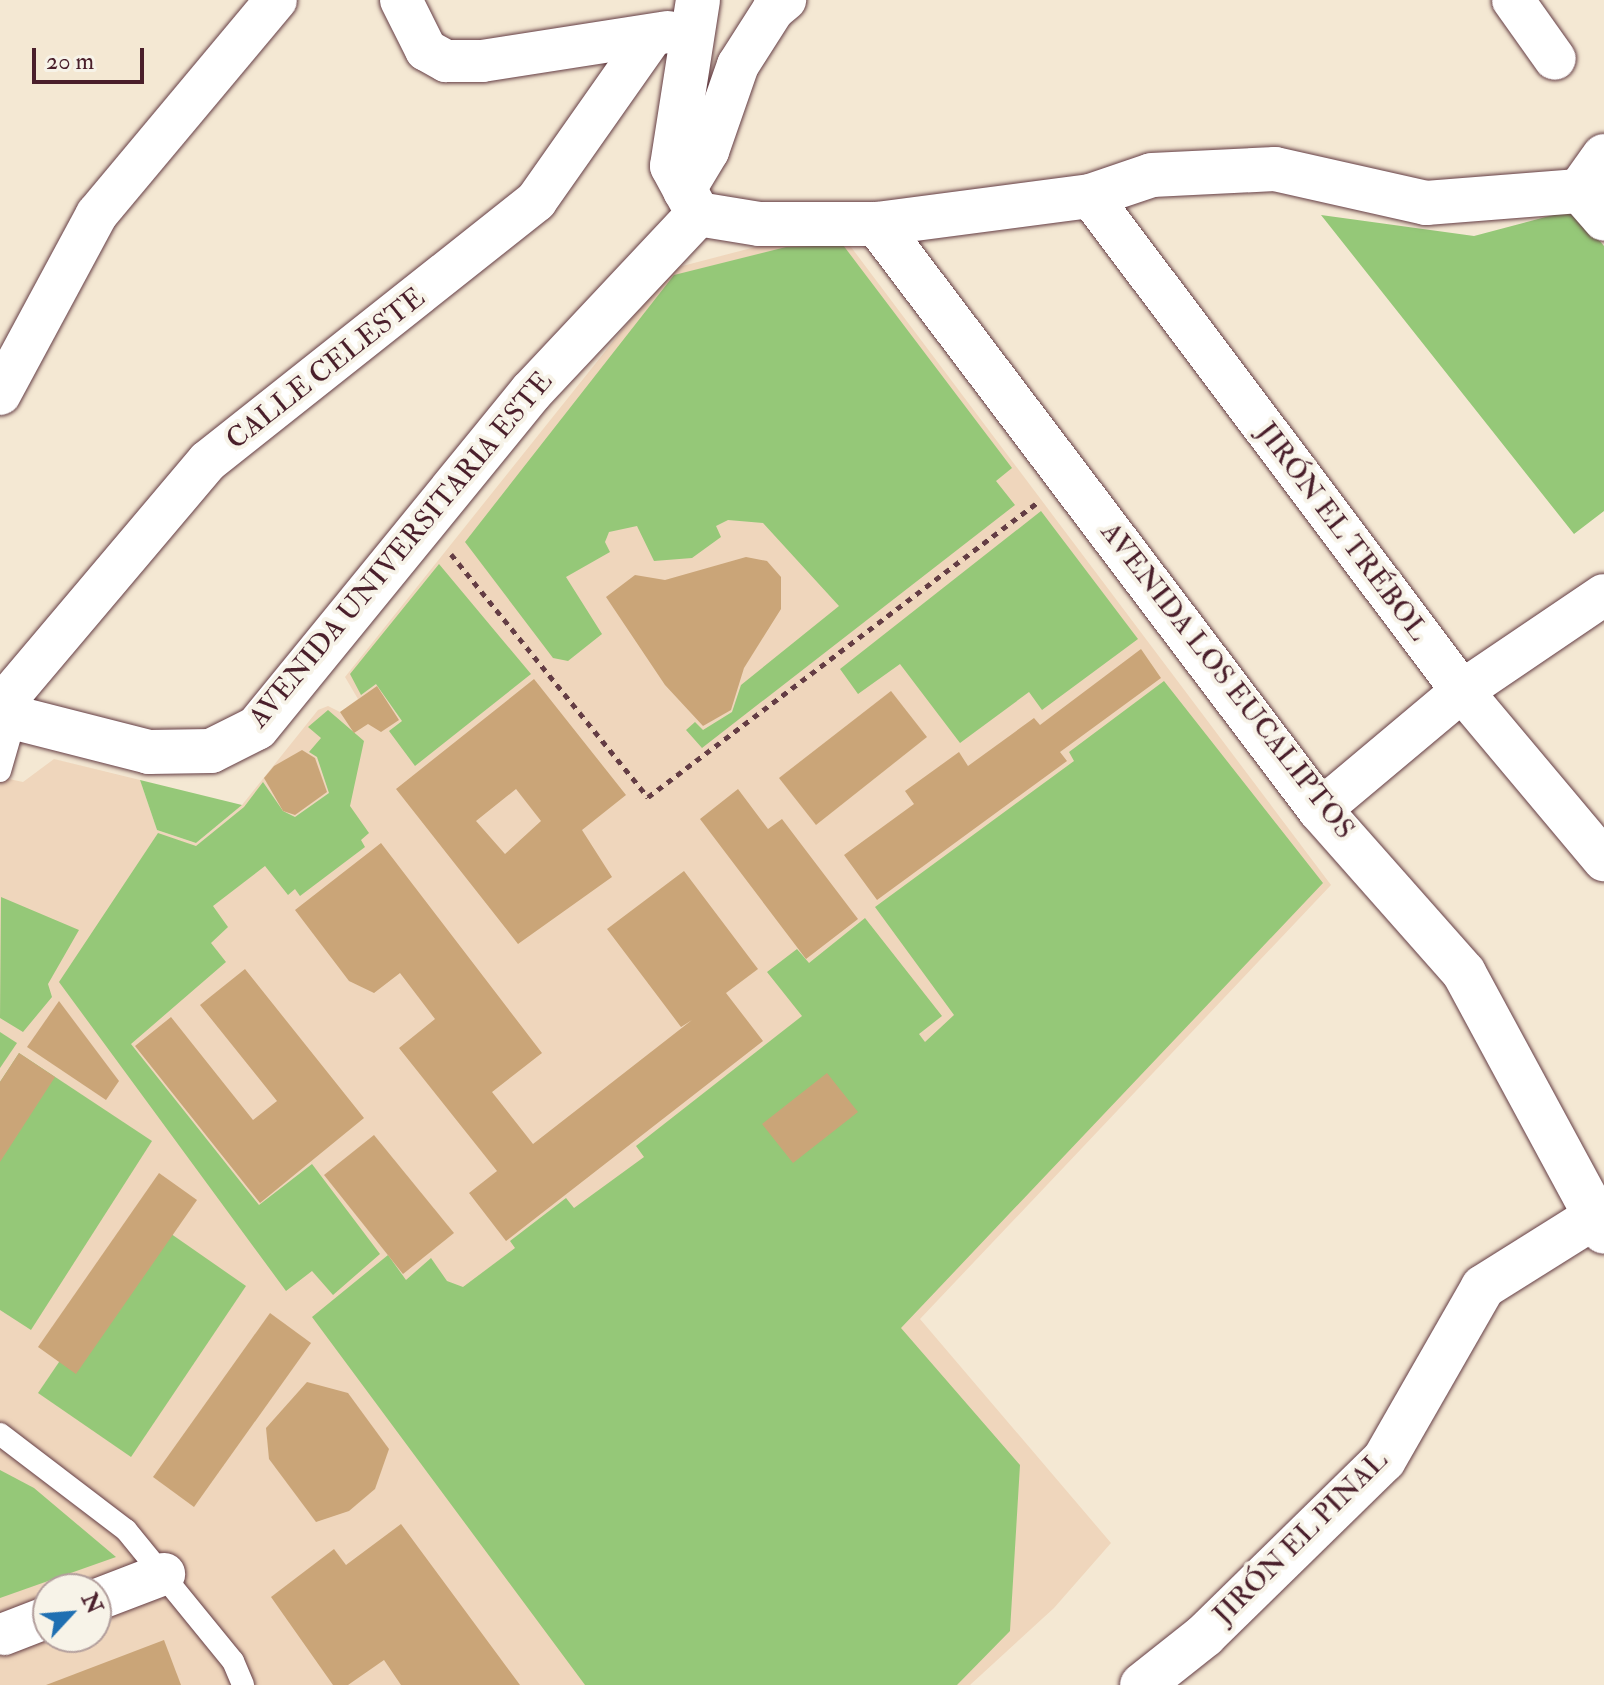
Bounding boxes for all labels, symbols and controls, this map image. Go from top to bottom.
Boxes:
scale bar [36,32,148,82]
text: 20 m [46,46,94,77]
street label: CALLE CELESTE [220,281,432,457]
street label: AVENIDA UNIVERSITARIA ESTE [242,365,560,735]
street label: JIRÓN EL TRÉBOL [1249,416,1435,648]
street label: AVENIDA LOS EUCALIPTOS [1093,516,1361,846]
street label: JIRÓN EL PINAL [1207,1444,1395,1632]
north arrow [32,1573,112,1653]
text: N [75,1588,109,1618]

